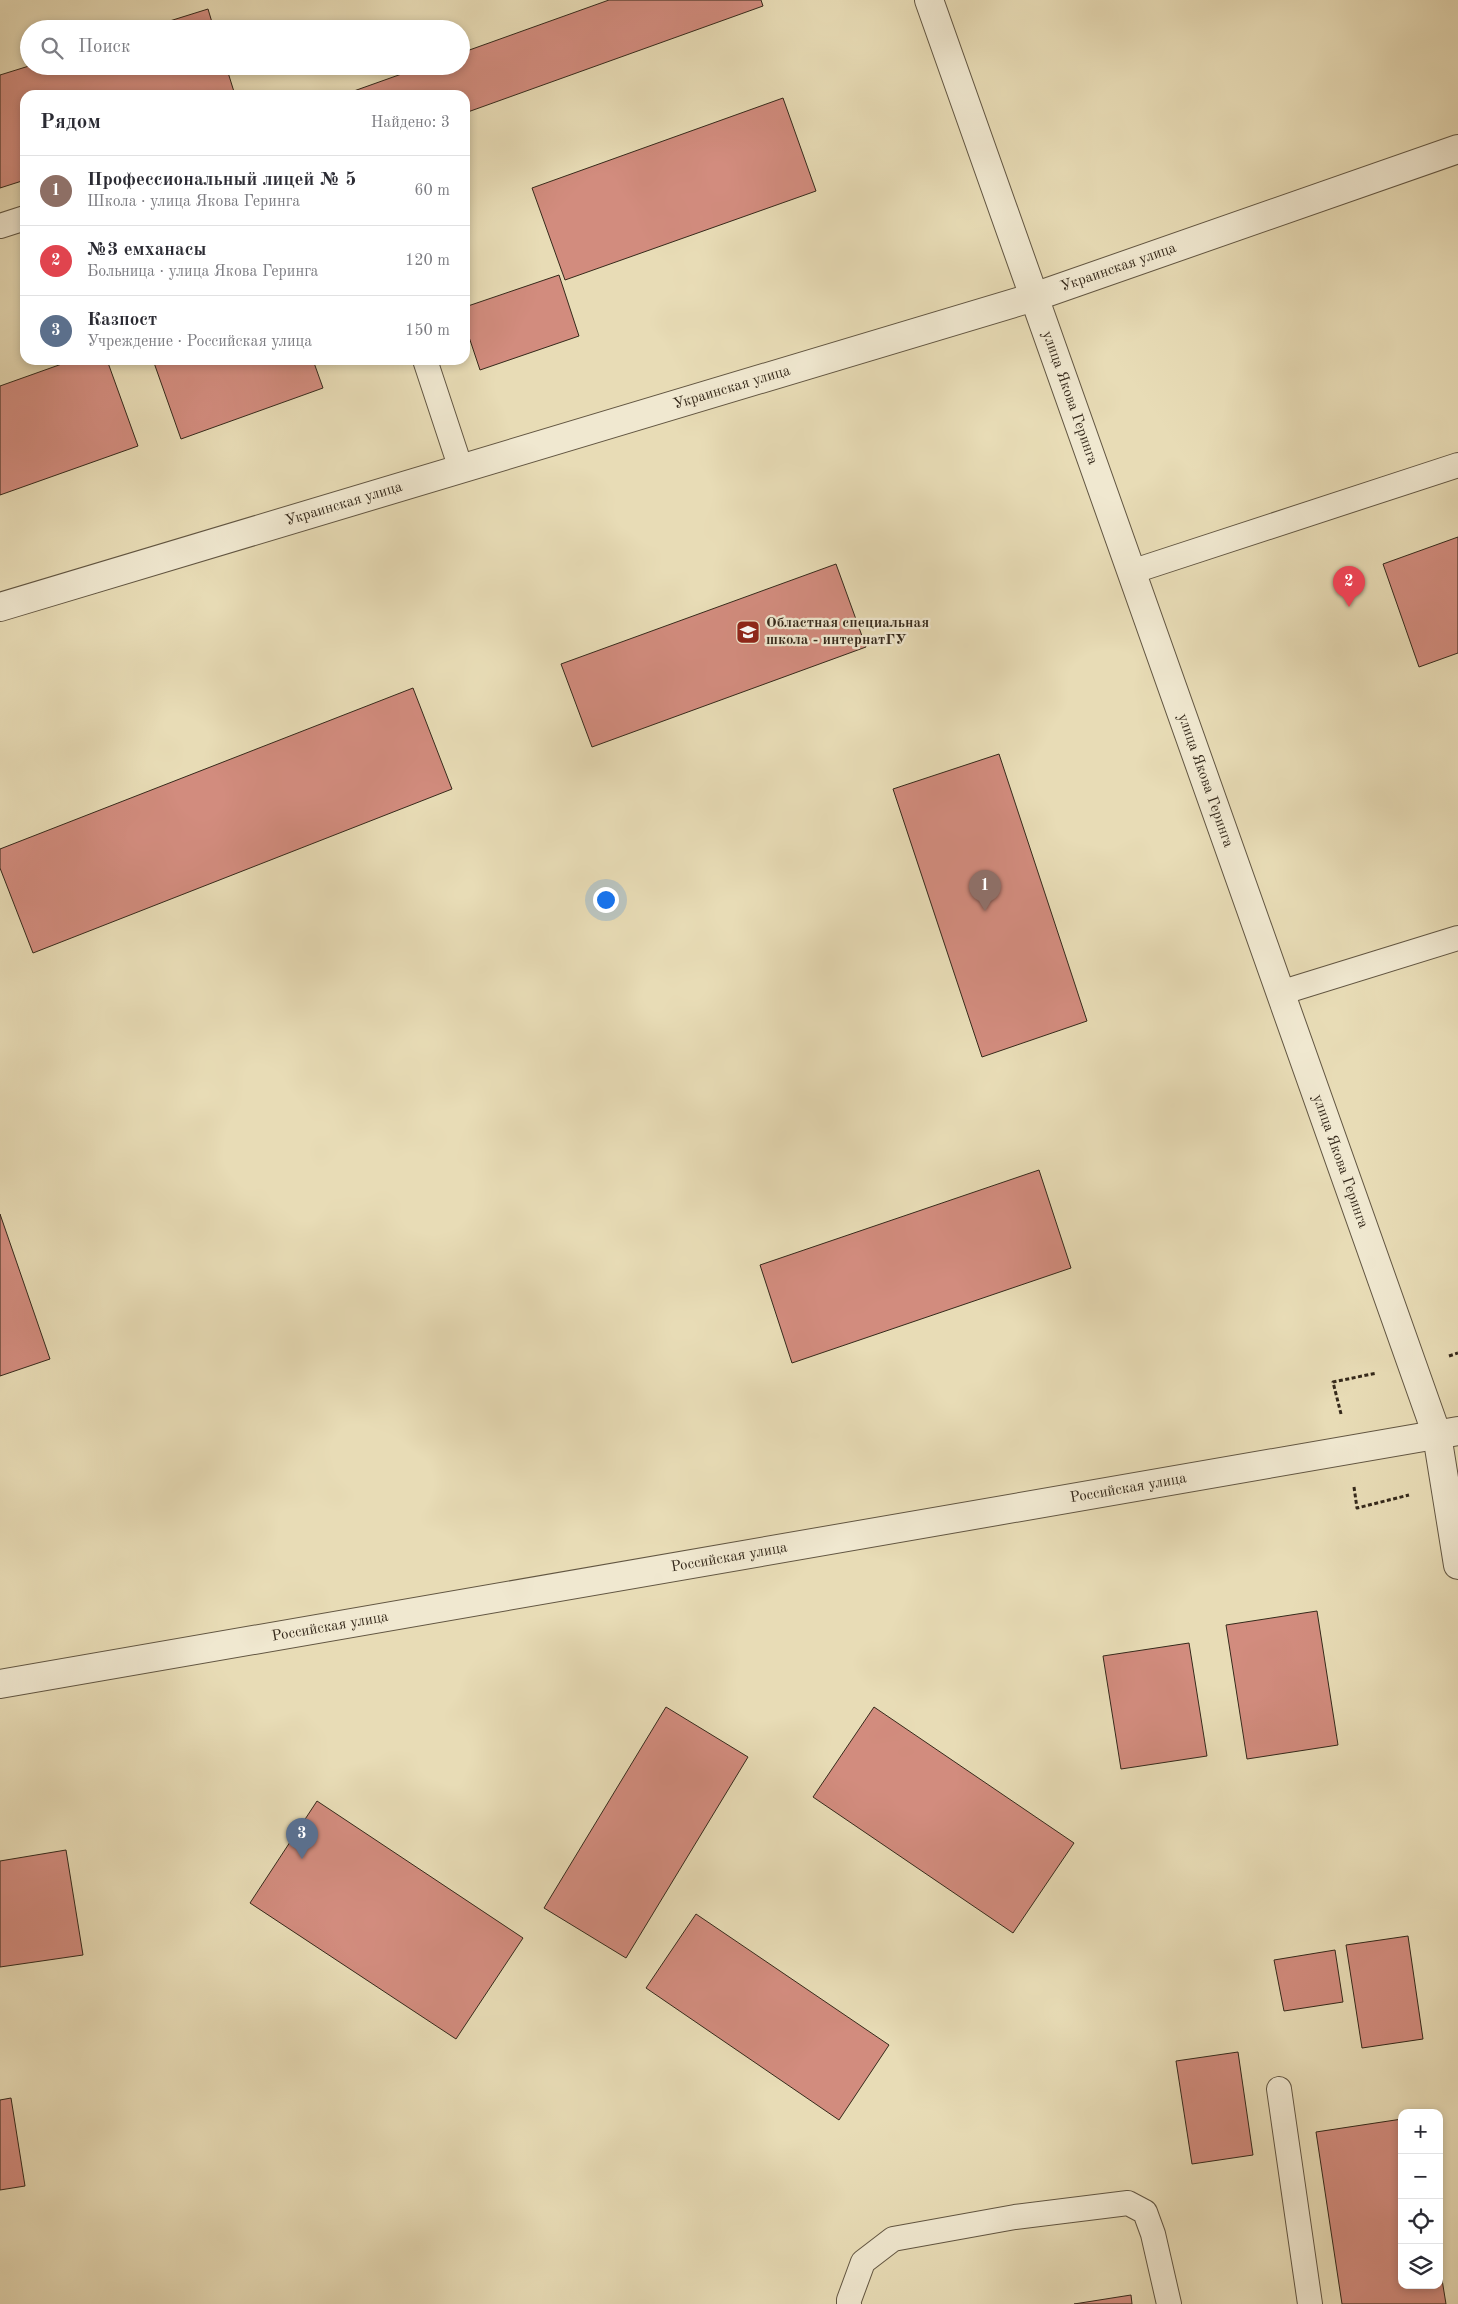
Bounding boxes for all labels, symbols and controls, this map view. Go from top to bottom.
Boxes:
search box [20,20,470,75]
icon: search [38,34,66,62]
text: Поиск [78,38,130,57]
text: Рядом [40,112,101,133]
text: Найдено: 3 [371,115,450,131]
text: Профессиональный лицей № 5 [87,171,356,190]
text: 1 [51,183,61,199]
text: 60 m [414,183,450,199]
text: Школа · улица Якова Геринга [87,194,300,210]
street label: Украинская улица [1059,240,1179,295]
text: №3 емханасы [87,241,207,260]
text: 2 [51,253,61,269]
text: 120 m [405,253,450,269]
text: Больница · улица Якова Геринга [87,264,319,280]
text: Казпост [87,311,157,330]
text: 3 [51,323,61,339]
text: 150 m [405,323,450,339]
street label: улица Якова Геринга [1039,329,1101,467]
text: Учреждение · Российская улица [87,334,312,350]
street label: Украинская улица [672,363,793,412]
street label: Украинская улица [284,479,405,528]
pin: 2 [1333,566,1365,607]
place label: Областная специальная школа - интернатГУ [766,616,929,648]
school or university icon: Областная специальная школа - интернатГУ [735,619,761,645]
street label: улица Якова Геринга [1175,712,1236,850]
pin: 1 [969,870,1001,911]
your location [593,887,619,913]
street label: улица Якова Геринга [1310,1092,1371,1231]
street label: Российская улица [1069,1471,1188,1506]
street label: Российская улица [670,1540,789,1575]
street label: Российская улица [271,1609,390,1644]
pin: 3 [286,1818,318,1859]
map controls [1398,2109,1443,2289]
button: + [1398,2109,1443,2154]
button: − [1398,2154,1443,2199]
button: locate [1398,2199,1443,2244]
button: layers [1398,2244,1443,2289]

